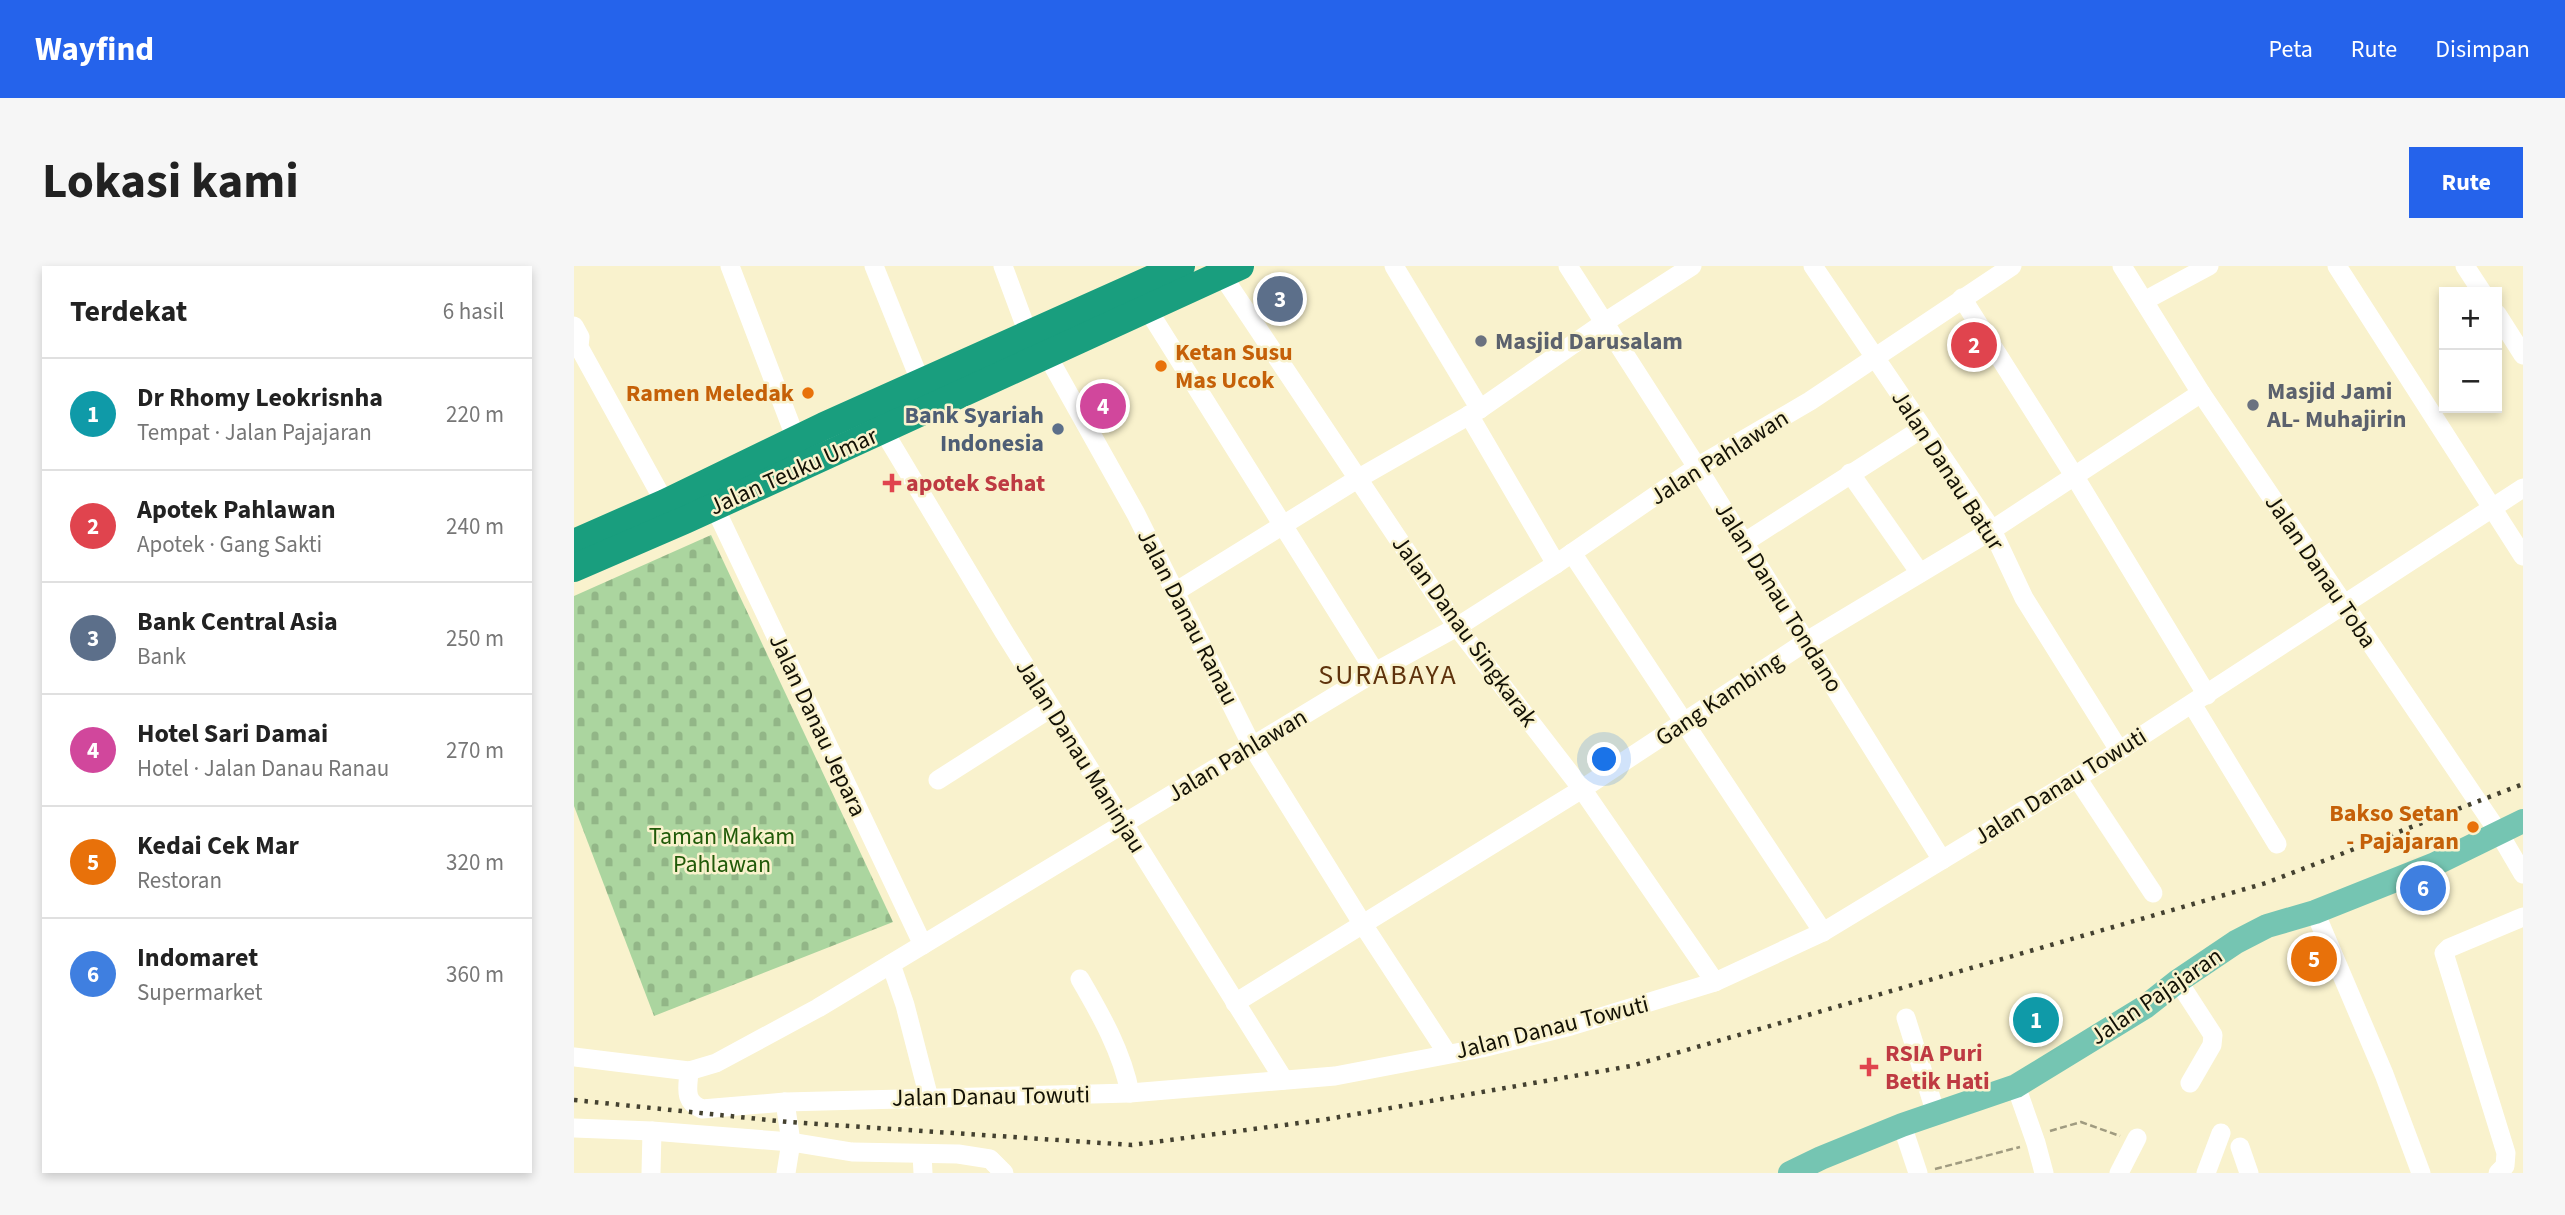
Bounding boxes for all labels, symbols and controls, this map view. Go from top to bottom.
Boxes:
text: Wayfind [35,26,154,73]
text: Peta [2268,32,2313,67]
text: Rute [2351,32,2397,67]
text: Disimpan [2435,32,2530,67]
text: Lokasi kami [42,147,299,217]
button: Rute [2409,147,2523,218]
pin: 3 [1257,273,1303,325]
map controls [2439,287,2502,413]
button: + [2439,287,2502,350]
text: Terdekat [70,290,187,333]
text: 6 hasil [443,295,504,328]
pin: 2 [1951,319,1997,371]
place label: Masjid Darusalam [1495,324,1683,359]
marker: Masjid Darusalam [1473,333,1489,349]
place label: Ketan Susu Mas Ucok [1175,335,1293,398]
button: − [2439,350,2502,413]
marker: Ketan Susu Mas Ucok [1153,358,1169,374]
place label: Masjid Jami AL- Muhajirin [2266,374,2406,437]
place label: Ramen Meledak [626,376,795,411]
text: Dr Rhomy Leokrisnha [137,379,383,416]
pin: 4 [1080,380,1126,432]
street label: Jalan Danau Batur [1883,383,2013,558]
marker: Ramen Meledak [800,385,816,401]
marker: Masjid Jami AL- Muhajirin [2245,397,2261,413]
text: 1 [87,398,99,431]
text: 220 m [446,398,504,431]
place label: Bank Syariah Indonesia [905,398,1044,461]
street label: Jalan Pahlawan [1643,401,1795,514]
text: Tempat · Jalan Pajajaran [137,416,372,449]
street label: Jalan Teuku Umar [703,418,884,524]
marker: Bank Syariah Indonesia [1050,421,1066,437]
place label: apotek Sehat [906,466,1045,501]
marker: apotek Sehat [884,475,900,491]
street label: Jalan Danau Toba [2256,487,2385,655]
text: Apotek Pahlawan [137,491,336,528]
street label: Jalan Danau Tondano [1706,495,1851,699]
text: 2 [87,510,99,543]
text: 240 m [446,510,504,543]
street label: Jalan Danau Ranau [1128,523,1247,711]
text: Apotek · Gang Sakti [137,528,322,561]
street label: Jalan Danau Singkarak [1383,528,1546,734]
text: Bank Central Asia [137,603,338,640]
text: 3 [87,622,99,655]
text: 250 m [446,622,504,655]
street label: Jalan Danau Jepara [760,628,875,822]
text: Bank [137,640,186,673]
street label: Gang Kambing [1648,644,1790,755]
street label: Jalan Danau Maninjau [1007,653,1154,860]
district label: SURABAYA [1318,655,1458,695]
street label: Jalan Pahlawan [1161,700,1314,811]
text: Hotel Sari Damai [137,715,328,752]
street label: Jalan Danau Towuti [1967,719,2154,854]
text: 4 [87,734,99,767]
text: 270 m [446,734,504,767]
your location [1587,742,1621,776]
text: Hotel · Jalan Danau Ranau [137,752,389,785]
place label: Bakso Setan - Pajajaran [2329,796,2459,859]
park label: Taman Makam Pahlawan [649,819,795,882]
marker: Bakso Setan - Pajajaran [2465,819,2481,835]
text: Kedai Cek Mar [137,827,299,864]
text: 5 [87,846,99,879]
text: 320 m [446,846,504,879]
pin: 6 [2400,862,2446,914]
text: Restoran [137,864,222,897]
pin: 5 [2291,933,2337,985]
text: Indomaret [137,939,258,976]
street label: Jalan Pajajaran [2083,939,2230,1054]
text: 6 [87,958,99,991]
text: 360 m [446,958,504,991]
text: Supermarket [137,976,263,1009]
street label: Jalan Danau Towuti [1452,987,1653,1068]
pin: 1 [2013,994,2059,1046]
place label: RSIA Puri Betik Hati [1885,1036,1990,1099]
marker: RSIA Puri Betik Hati [1859,1057,1879,1077]
street label: Jalan Danau Towuti [892,1077,1090,1116]

